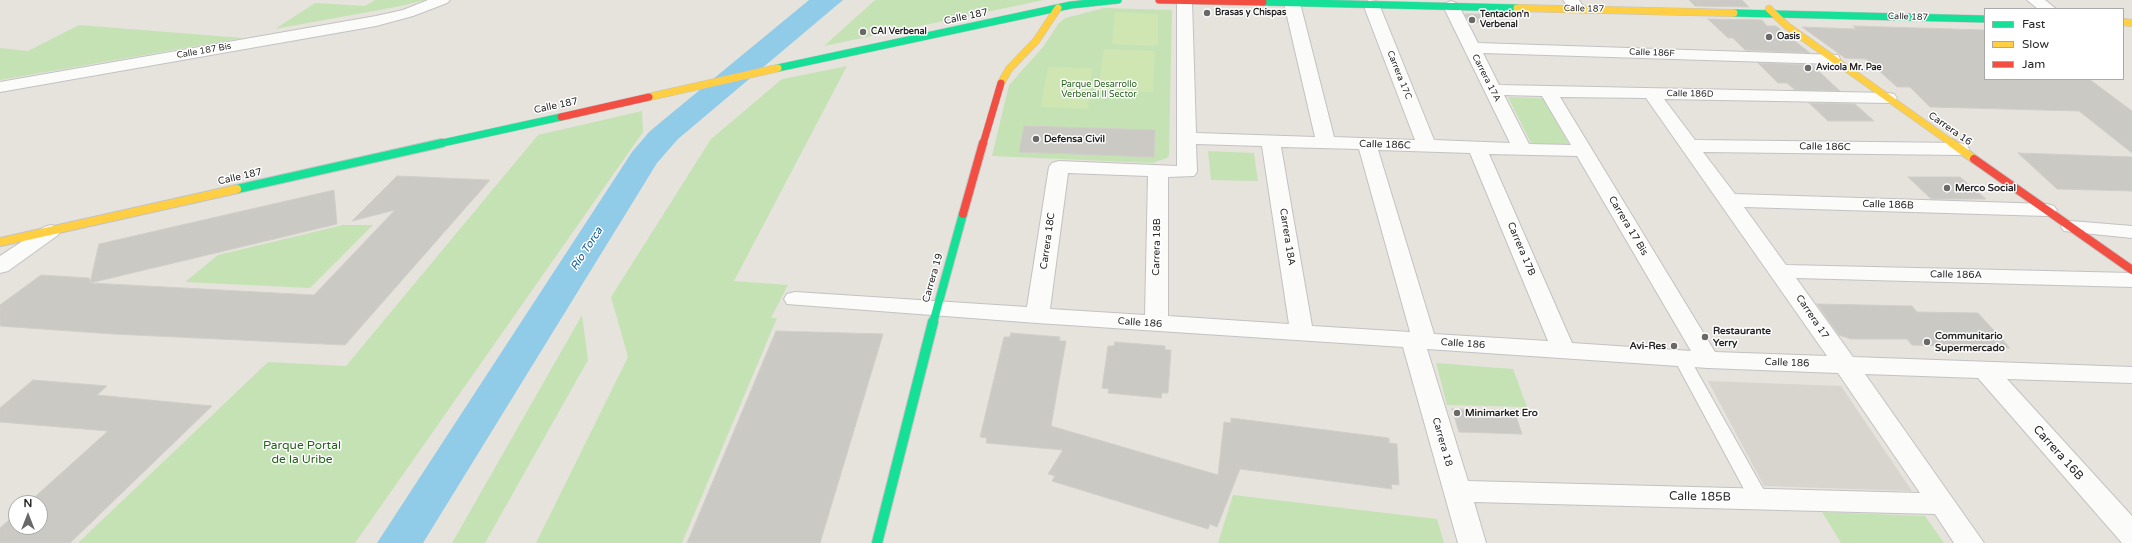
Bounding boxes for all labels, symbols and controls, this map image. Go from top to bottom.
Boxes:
street label: Calle 187 [1564,3,1604,15]
street label: Calle 187 [943,6,989,28]
marker: Brasas y Chispas [1202,8,1212,18]
place label: Brasas y Chispas [1215,8,1286,18]
legend [1984,8,2124,80]
place label: Tentacion'n Verbenal [1480,10,1529,31]
street label: Calle 187 [1888,11,1928,23]
marker: Tentacion'n Verbenal [1467,15,1477,25]
text: Fast [2022,17,2045,31]
marker: CAI Verbenal [858,27,868,37]
place label: CAI Verbenal [871,27,927,37]
marker: Oasis [1764,32,1774,42]
place label: Oasis [1777,32,1800,42]
text: Slow [2022,37,2049,51]
street label: Calle 187 Bis [176,41,232,61]
street label: Calle 186F [1629,47,1675,59]
street label: Carrera 17C [1384,49,1414,101]
street label: Carrera 17A [1469,52,1503,104]
text: Jam [2022,57,2045,71]
marker: Avicola Mr. Pae [1803,63,1813,73]
place label: Avicola Mr. Pae [1816,63,1882,73]
park label: Parque Desarrollo Verbenal II Sector [1061,80,1137,101]
street label: Calle 186D [1666,88,1714,100]
street label: Calle 187 [533,95,579,117]
street label: Carrera 16 [1926,110,1974,148]
place label: Defensa Civil [1044,133,1105,145]
marker: Defensa Civil [1031,134,1041,144]
street label: Calle 186C [1359,138,1411,152]
street label: Calle 186C [1799,141,1851,153]
street label: Calle 187 [217,166,263,188]
place label: Merco Social [1955,182,2016,194]
marker: Merco Social [1942,183,1952,193]
street label: Carrera 17 Bis [1606,194,1650,258]
street label: Calle 186B [1862,198,1914,212]
street label: Carrera 18A [1277,208,1297,266]
street label: Carrera 18C [1038,212,1058,270]
street label: Carrera 18B [1151,218,1163,276]
street label: Carrera 17B [1504,220,1538,278]
water label: Río Torca [568,225,606,273]
street label: Carrera 19 [920,252,946,304]
street label: Calle 186A [1930,269,1982,281]
street label: Carrera 17 [1793,293,1831,341]
street label: Calle 186 [1117,315,1163,331]
place label: Restaurante Yerry [1713,325,1771,348]
place label: Communitario Supermercado [1935,330,2005,354]
marker: Restaurante Yerry [1700,332,1710,342]
street label: Calle 186 [1440,336,1486,352]
marker: Communitario Supermercado [1922,337,1932,347]
place label: Avi-Res [1629,340,1666,352]
marker: Avi-Res [1669,341,1679,351]
street label: Calle 186 [1764,356,1810,370]
place label: Minimarket Ero [1465,407,1538,419]
marker: Minimarket Ero [1452,408,1462,418]
street label: Carrera 18 [1429,416,1455,468]
street label: Carrera 16B [2030,423,2086,483]
park label: Parque Portal de la Uribe [263,439,341,467]
street label: Calle 185B [1669,489,1731,505]
north arrow [8,495,48,535]
text: N [24,497,32,510]

